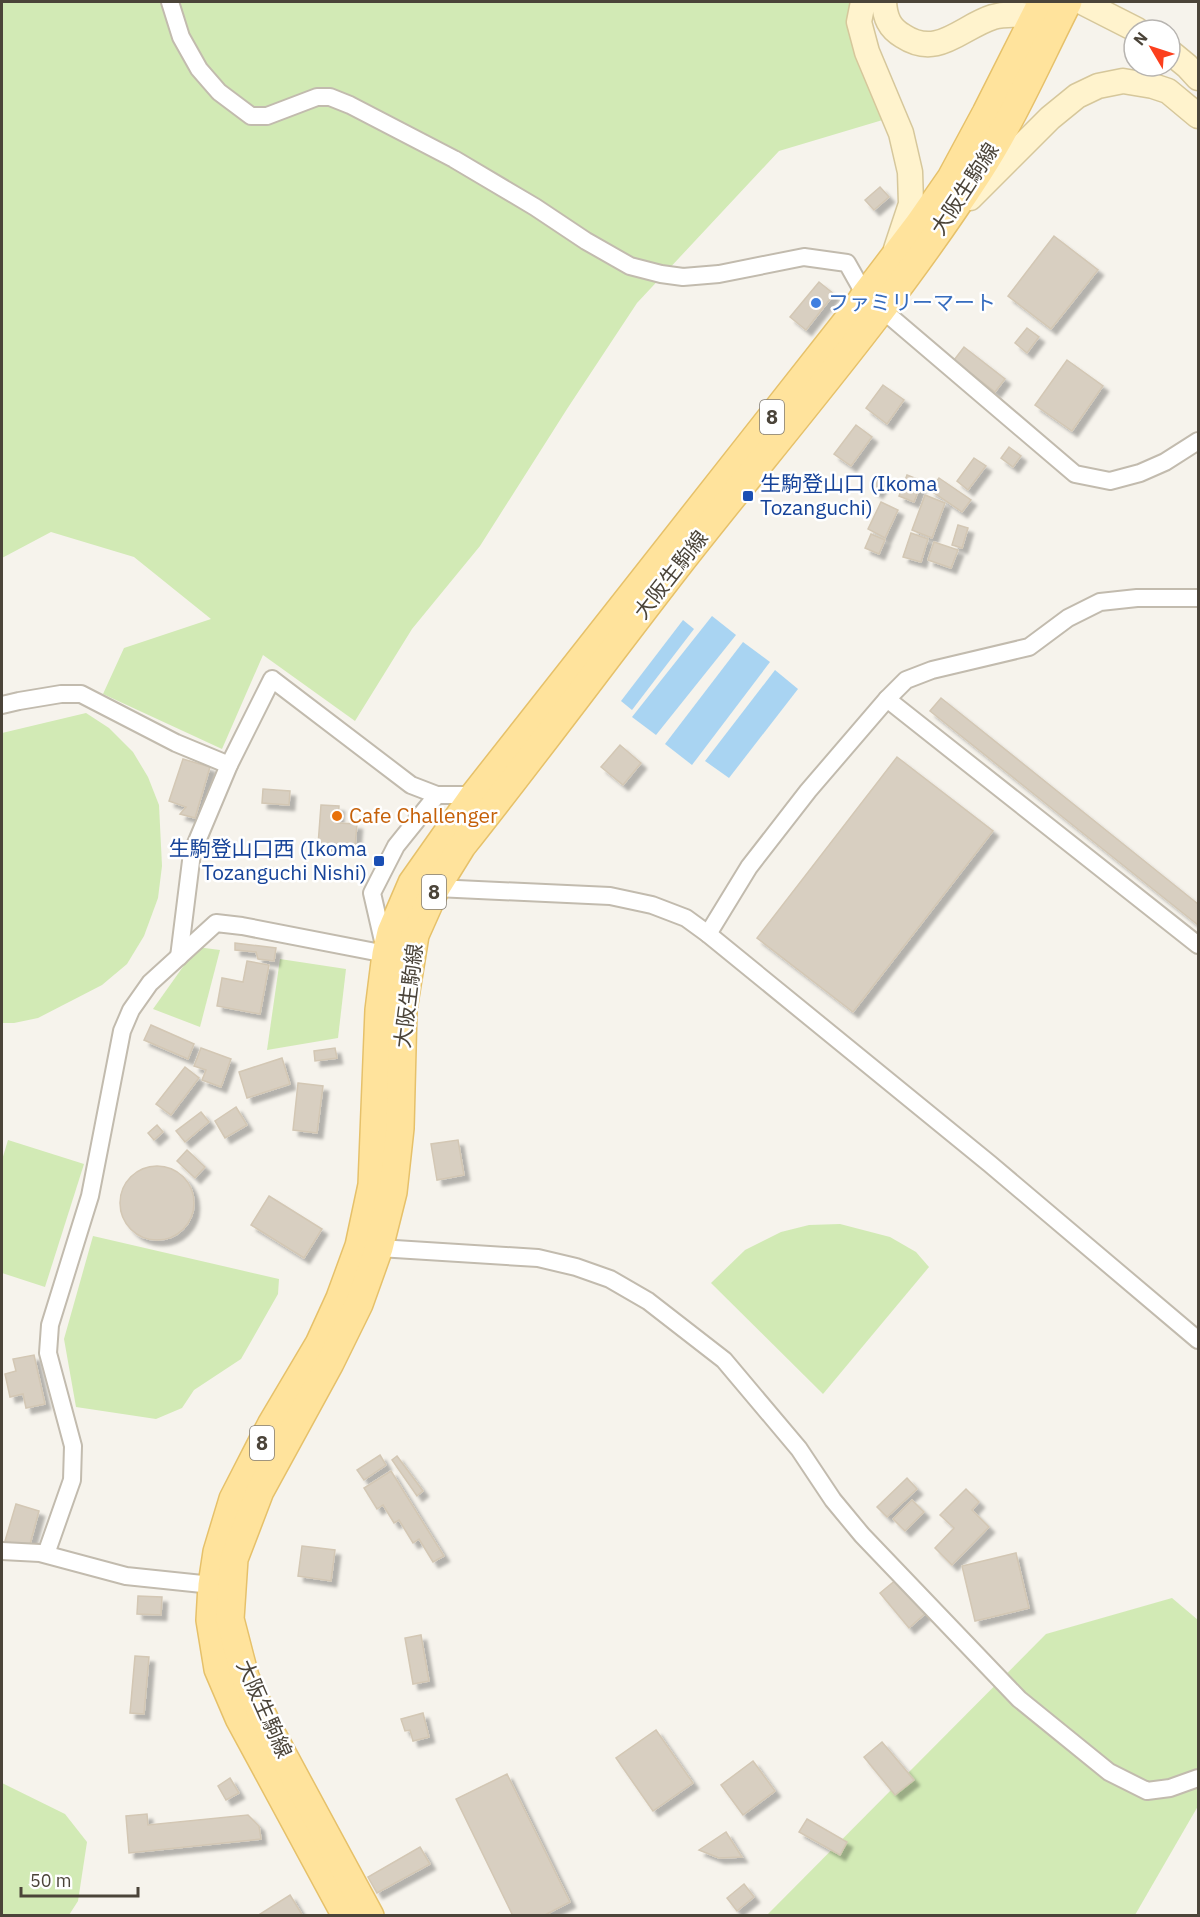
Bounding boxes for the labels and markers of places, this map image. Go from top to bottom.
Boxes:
place label: ファミリーマート [828,288,996,316]
marker: ファミリーマート [809,296,823,310]
place label: 生駒登山口 (Ikoma Tozanguchi) [760,469,937,521]
marker: 生駒登山口 (Ikoma Tozanguchi) [741,489,755,503]
place label: Cafe Challenger [349,801,498,829]
marker: Cafe Challenger [330,809,344,823]
place label: 生駒登山口西 (Ikoma Tozanguchi Nishi) [169,834,367,886]
marker: 生駒登山口西 (Ikoma Tozanguchi Nishi) [372,854,386,868]

